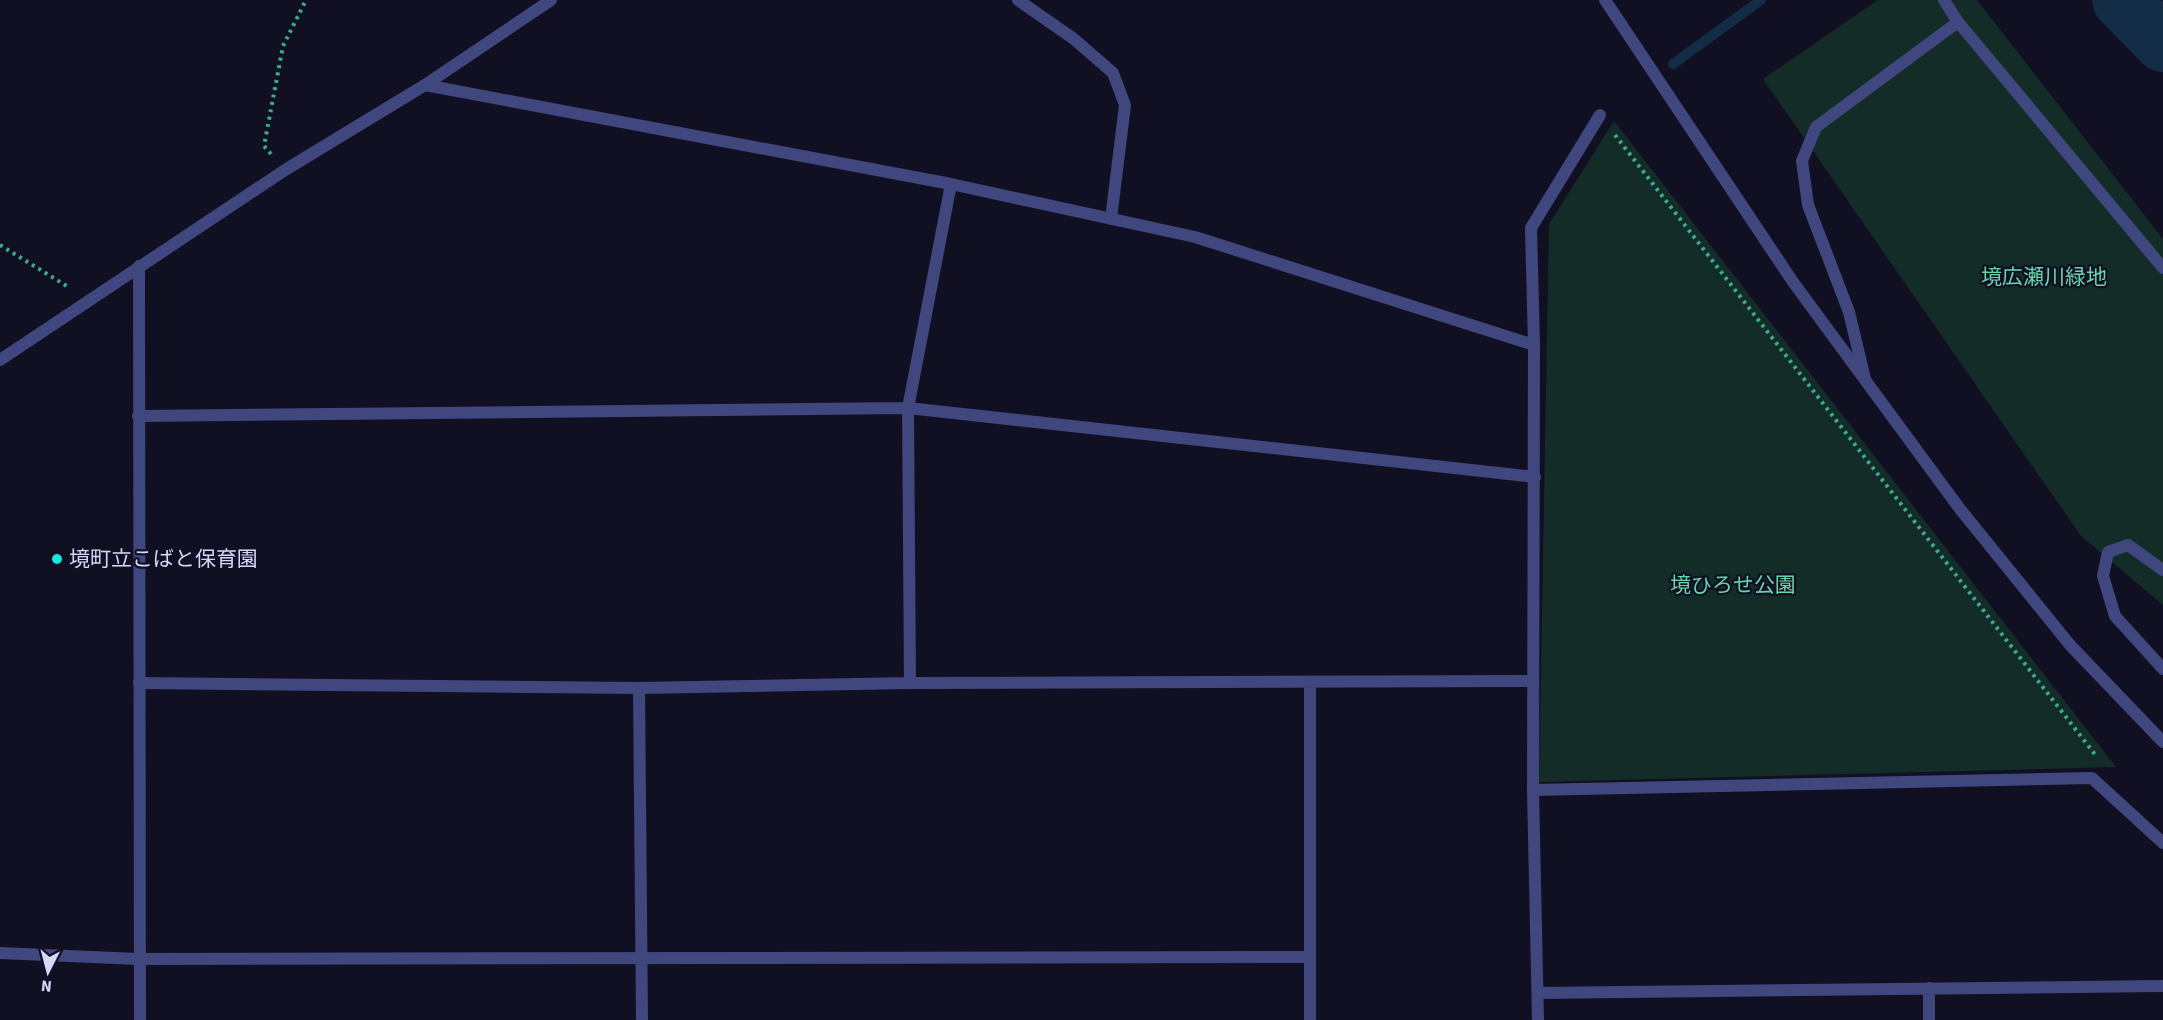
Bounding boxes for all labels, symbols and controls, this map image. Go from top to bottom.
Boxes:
park label: 境広瀬川緑地 [1981,262,2107,292]
place label: 境町立こばと保育園 [69,544,258,574]
marker: 境町立こばと保育園 [50,552,64,566]
park label: 境ひろせ公園 [1670,570,1796,600]
north arrow [18,942,78,1002]
text: N [40,974,53,997]

